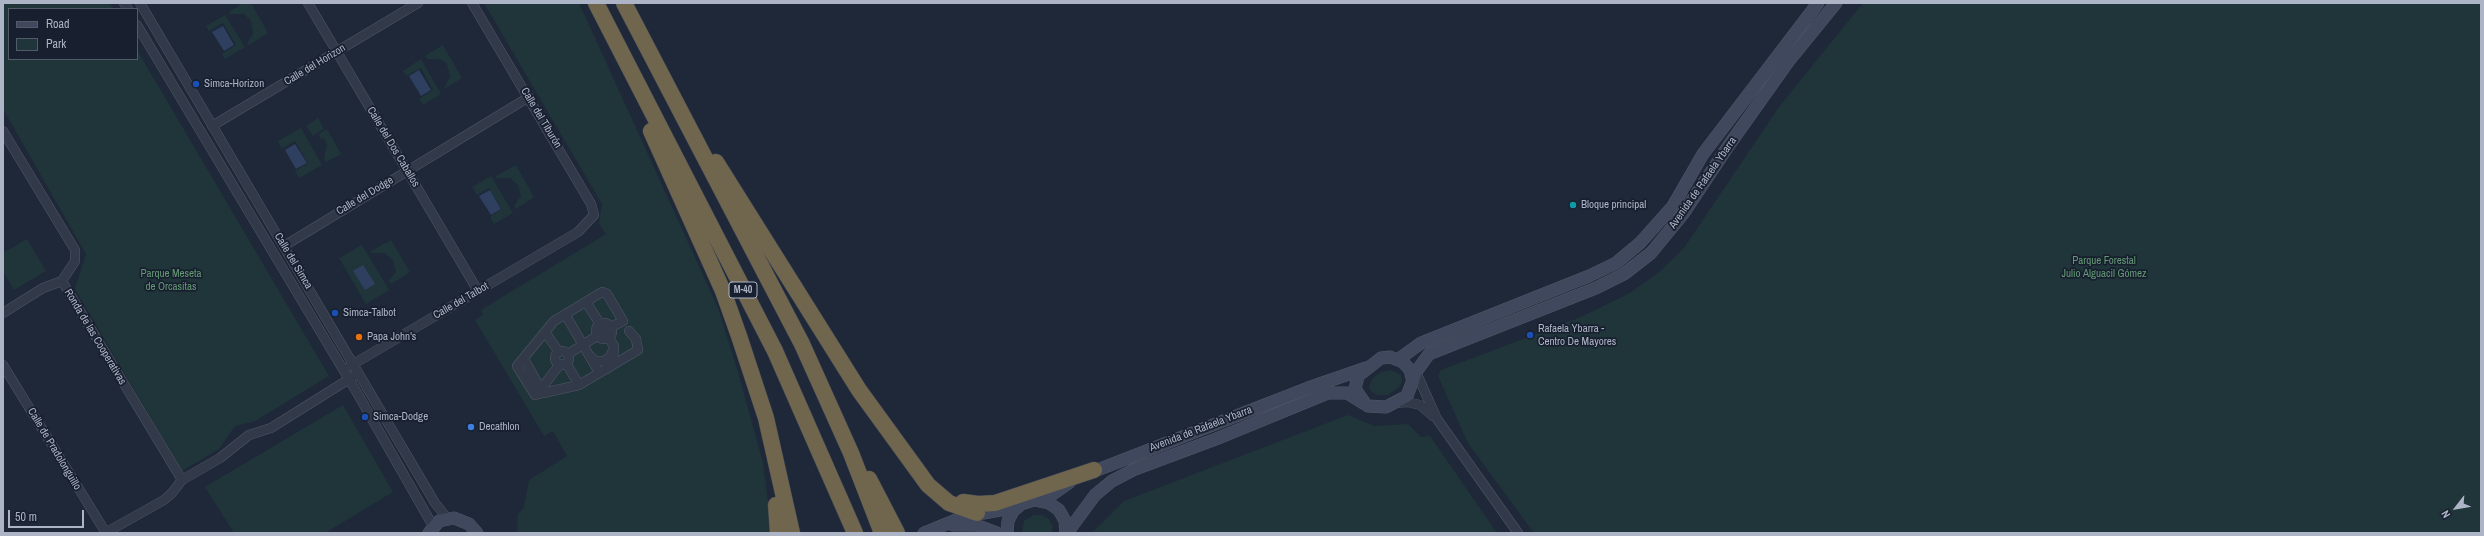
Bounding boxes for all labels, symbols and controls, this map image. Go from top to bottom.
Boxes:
legend [8,8,138,60]
text: Road [46,16,70,32]
text: Park [46,36,66,52]
street label: Calle del Horizon [282,42,348,88]
place label: Simca-Horizon [204,77,264,91]
marker: Simca-Horizon [191,79,201,89]
street label: Calle del Tiburón [518,85,564,151]
street label: Calle del Dos Caballos [364,104,422,190]
street label: Avenida de Rafaela Ybarra [1666,135,1740,231]
street label: Calle del Dodge [334,174,396,218]
place label: Bloque principal [1581,198,1646,212]
marker: Bloque principal [1568,200,1578,210]
street label: Calle del Simca [271,231,315,291]
park label: Parque Forestal Julio Alguacil Gómez [2061,254,2147,280]
park label: Parque Meseta de Orcasitas [140,267,202,293]
street label: Calle del Talbot [431,280,491,322]
road number: M-40 [729,282,757,298]
street label: Ronda de las Cooperativas [61,287,129,387]
place label: Simca-Talbot [343,306,396,320]
marker: Simca-Talbot [330,308,340,318]
place label: Rafaela Ybarra - Centro De Mayores [1538,322,1616,348]
place label: Papa John's [367,330,416,344]
marker: Rafaela Ybarra - Centro De Mayores [1525,330,1535,340]
marker: Papa John's [354,332,364,342]
street label: Avenida de Rafaela Ybarra [1148,403,1254,455]
street label: Calle de Pradolonguillo [24,406,84,492]
place label: Simca-Dodge [373,410,428,424]
marker: Simca-Dodge [360,412,370,422]
place label: Decathlon [479,420,520,434]
marker: Decathlon [466,422,476,432]
north arrow [2436,488,2476,528]
scale bar [10,502,86,528]
text: N [2438,508,2453,521]
text: 50 m [15,509,37,525]

